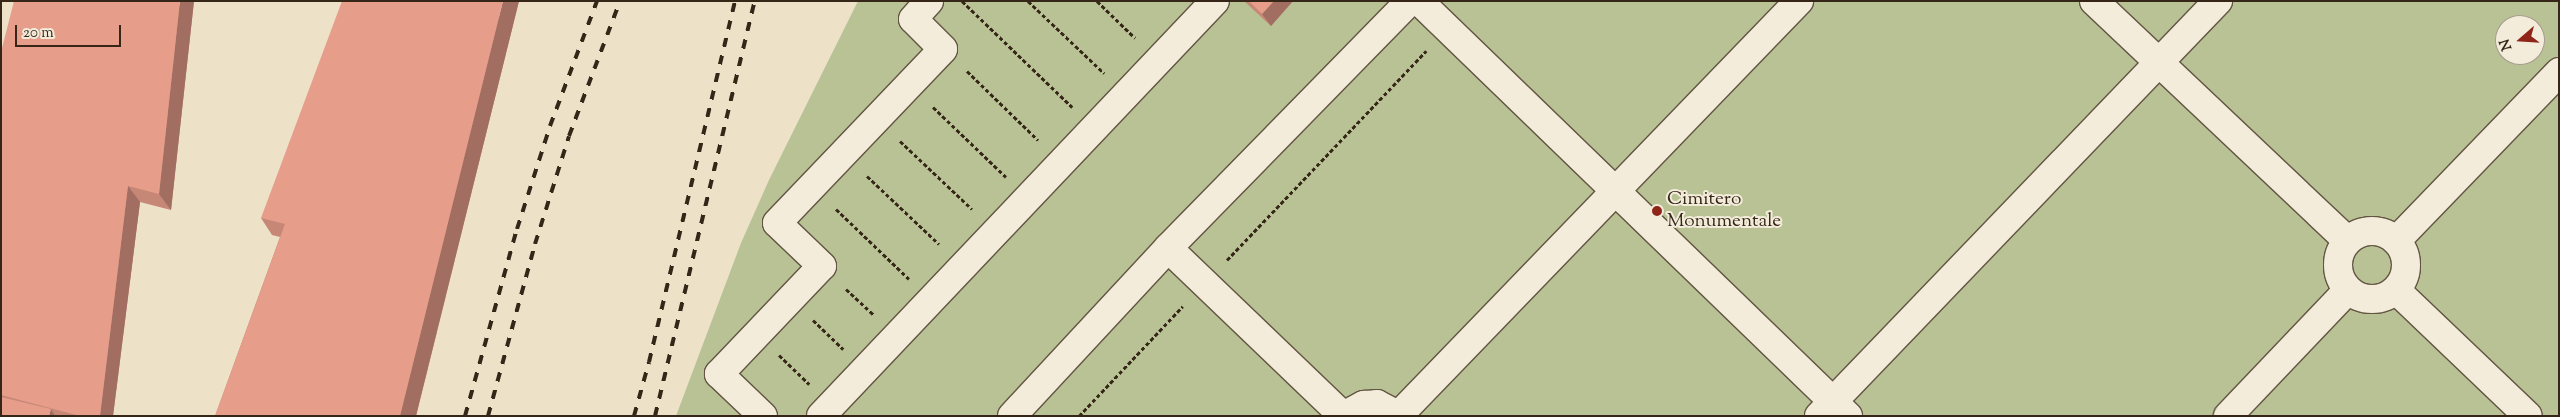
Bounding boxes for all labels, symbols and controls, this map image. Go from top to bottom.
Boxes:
scale bar [18,15,124,47]
north arrow [2495,15,2545,65]
text: 20 m [23,23,54,44]
text: N [2495,36,2518,53]
place label: Cimitero Monumentale [1667,189,1781,233]
marker: Cimitero Monumentale [1651,205,1663,217]

